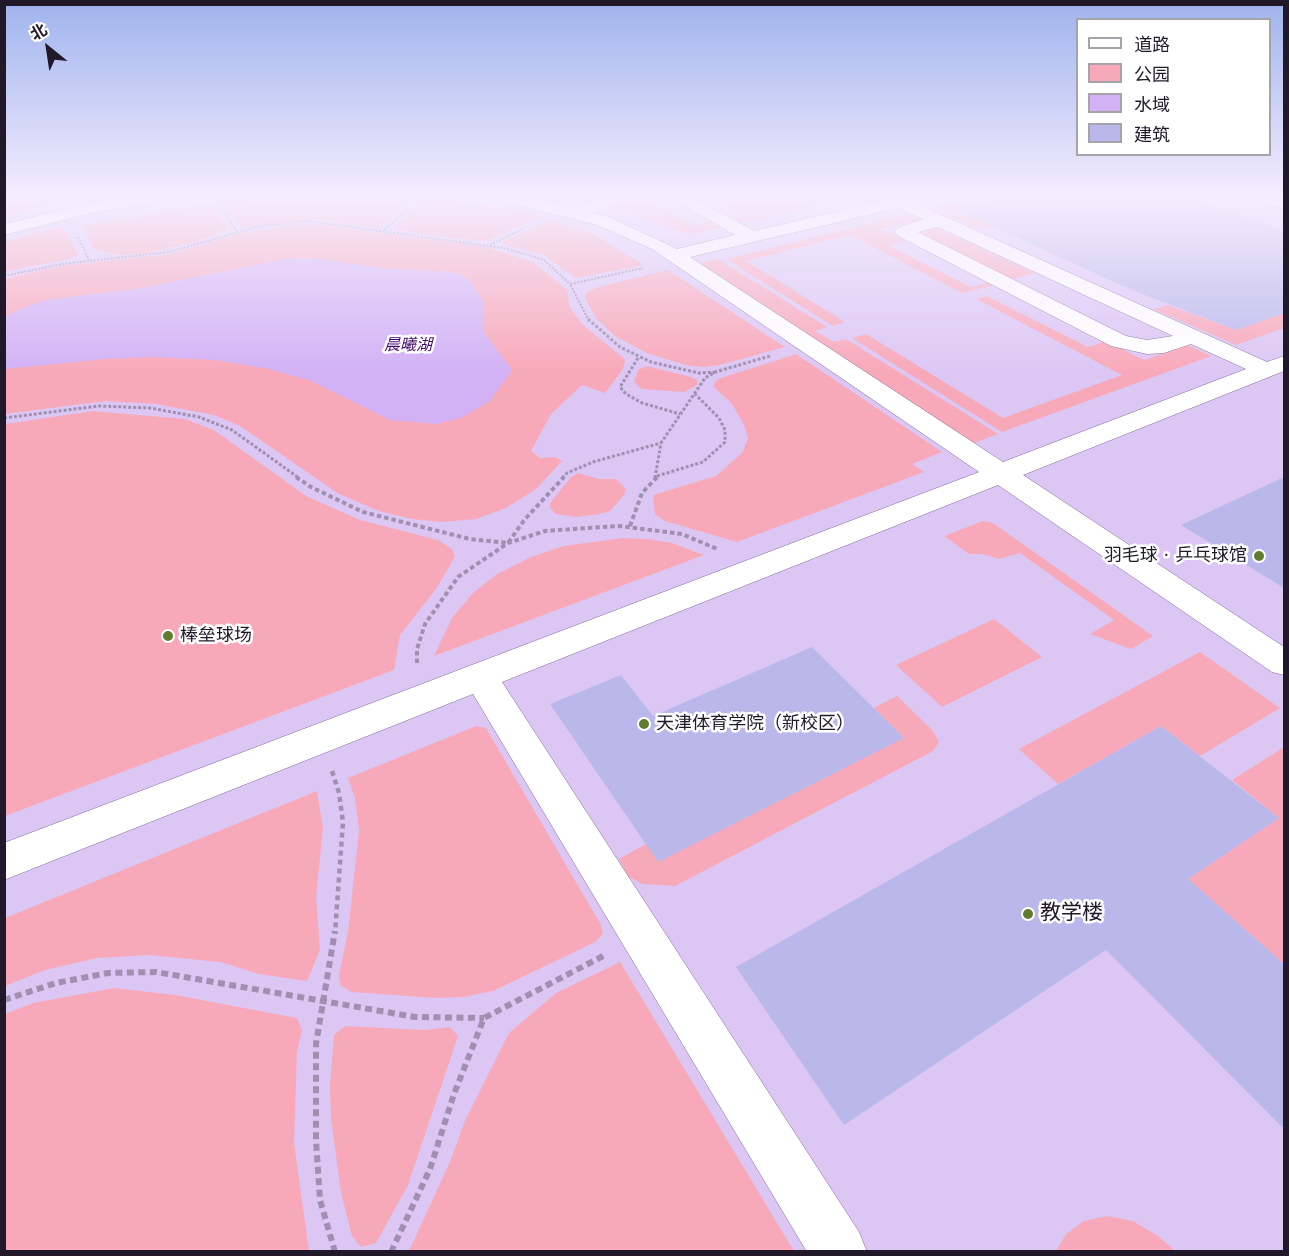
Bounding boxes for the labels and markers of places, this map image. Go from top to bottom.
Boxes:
place label: 羽毛球 · 乒乓球馆 [1104,545,1247,567]
marker: 羽毛球 · 乒乓球馆 [1252,549,1266,563]
place label: 棒垒球场 [180,625,252,647]
marker: 棒垒球场 [161,629,175,643]
place label: 天津体育学院（新校区） [656,713,854,735]
marker: 天津体育学院（新校区） [637,717,651,731]
place label: 教学楼 [1040,901,1103,927]
marker: 教学楼 [1021,907,1035,921]

